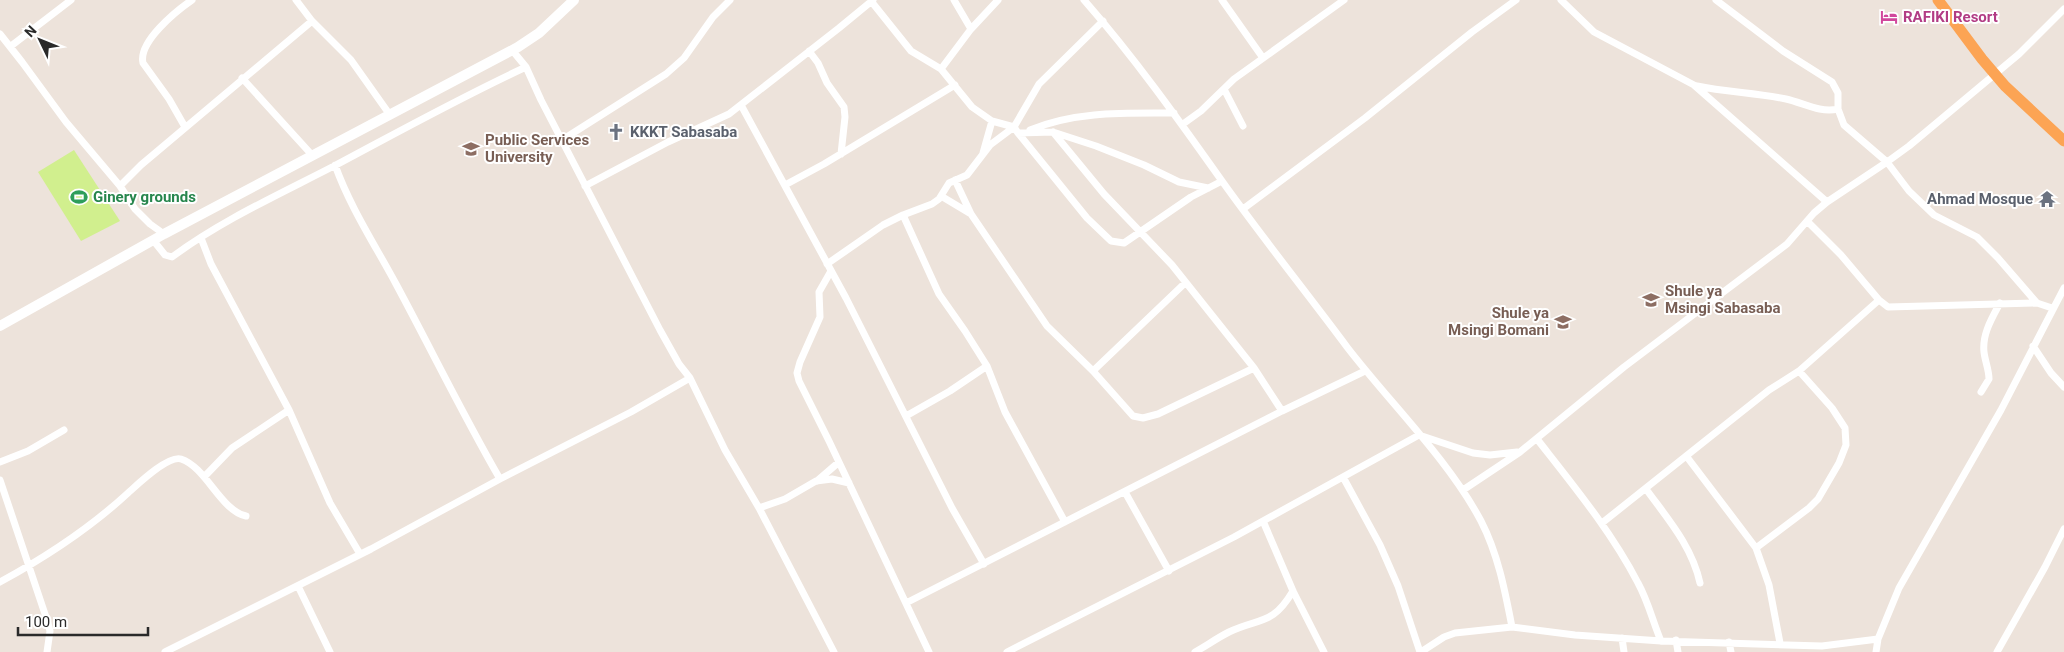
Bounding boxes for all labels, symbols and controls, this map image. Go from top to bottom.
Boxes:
hotel icon: RAFIKI Resort [1879,7,1899,27]
place label: RAFIKI Resort [1903,8,1998,26]
north arrow [15,15,65,65]
text: N [21,22,40,40]
church icon: KKKT Sabasaba [606,122,626,142]
place label: KKKT Sabasaba [630,123,737,141]
place label: Public Services University [485,131,589,166]
school or university icon: Public Services University [461,139,481,159]
sports icon: Ginery grounds [69,187,89,207]
place label: Ginery grounds [93,188,196,206]
temple icon: Ahmad Mosque [2037,189,2057,209]
place label: Ahmad Mosque [1927,190,2033,208]
place label: Shule ya Msingi Sabasaba [1665,282,1780,317]
school or university icon: Shule ya Msingi Sabasaba [1641,290,1661,310]
place label: Shule ya Msingi Bomani [1448,304,1549,339]
school or university icon: Shule ya Msingi Bomani [1553,312,1573,332]
scale bar [18,604,148,636]
text: 100 m [25,613,67,631]

